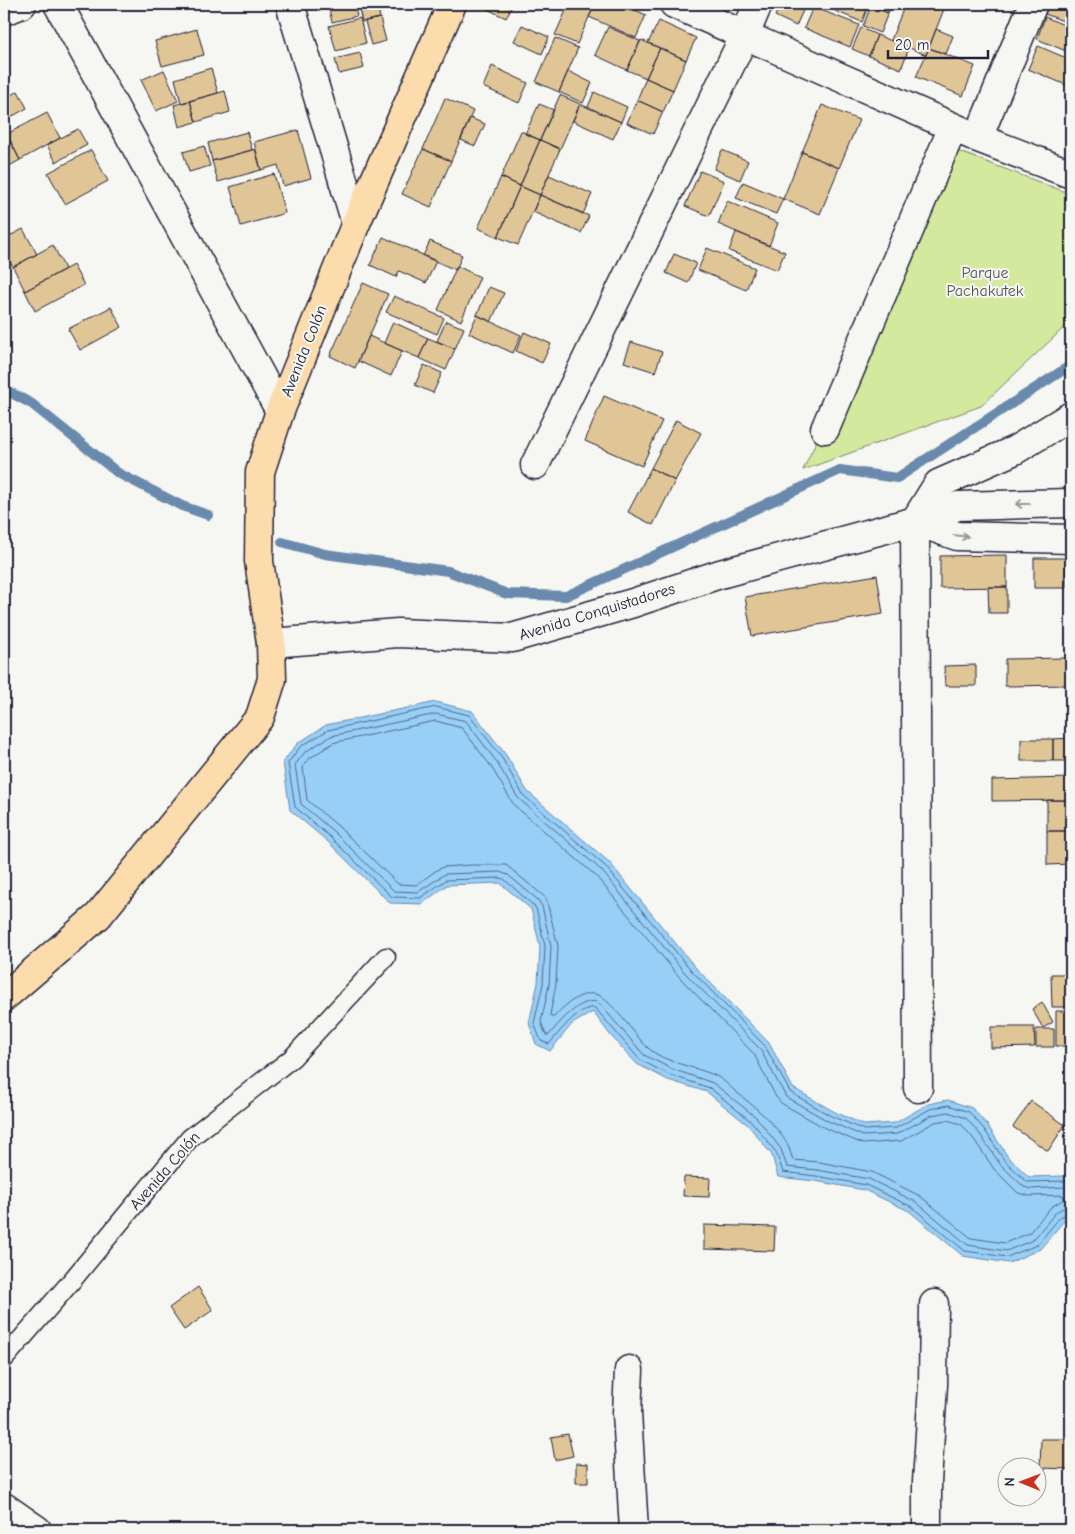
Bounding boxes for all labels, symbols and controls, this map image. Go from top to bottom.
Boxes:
scale bar [888,28,988,60]
text: 20 m [895,36,929,54]
park label: Parque Pachakutek [947,264,1024,300]
street label: Avenida Colón [277,302,331,400]
one-way arrow [1015,499,1031,509]
one-way arrow [953,531,969,541]
street label: Avenida Conquistadores [517,580,677,644]
street label: Avenida Colón [126,1128,204,1214]
north arrow [998,1456,1048,1506]
text: N [1001,1477,1018,1486]

